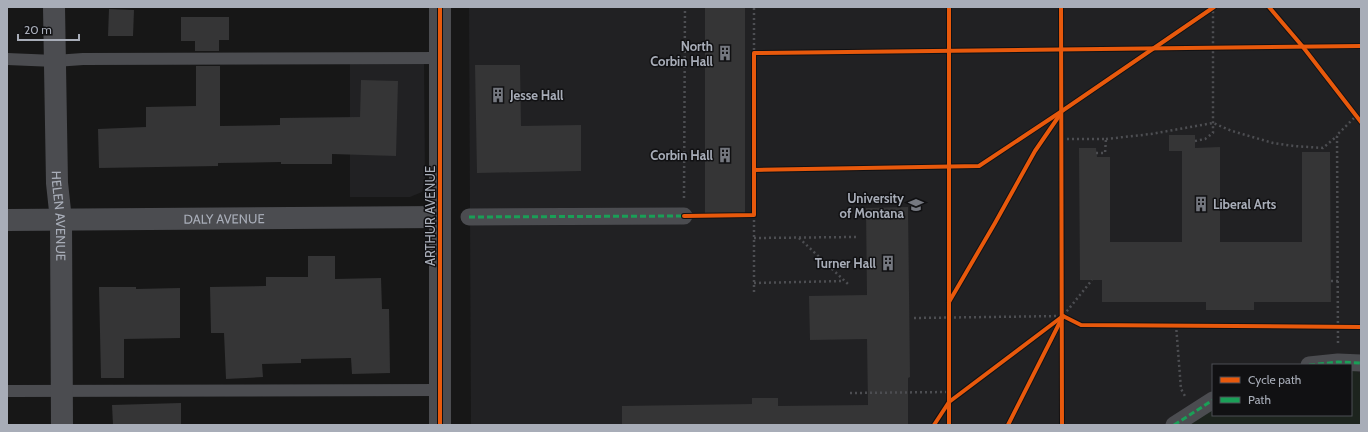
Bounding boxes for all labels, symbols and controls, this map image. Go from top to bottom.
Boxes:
scale bar [18,16,79,42]
text: 20 m [24,22,52,37]
place label: North Corbin Hall [650,38,714,69]
building icon: North Corbin Hall [716,44,734,62]
building icon: Jesse Hall [489,86,507,104]
place label: Jesse Hall [509,87,564,103]
building icon: Corbin Hall [716,146,734,164]
place label: Corbin Hall [650,147,714,163]
street label: ARTHUR AVENUE [422,166,438,266]
street label: HELEN AVENUE [49,171,69,261]
place label: University of Montana [840,190,905,221]
building icon: Liberal Arts [1192,195,1210,213]
school or university icon: University of Montana [907,196,925,214]
place label: Liberal Arts [1213,196,1277,212]
street label: DALY AVENUE [183,210,265,227]
building icon: Turner Hall [879,254,897,272]
place label: Turner Hall [815,255,877,271]
legend [1212,364,1352,416]
text: Cycle path [1248,372,1301,387]
text: Path [1248,392,1271,407]

